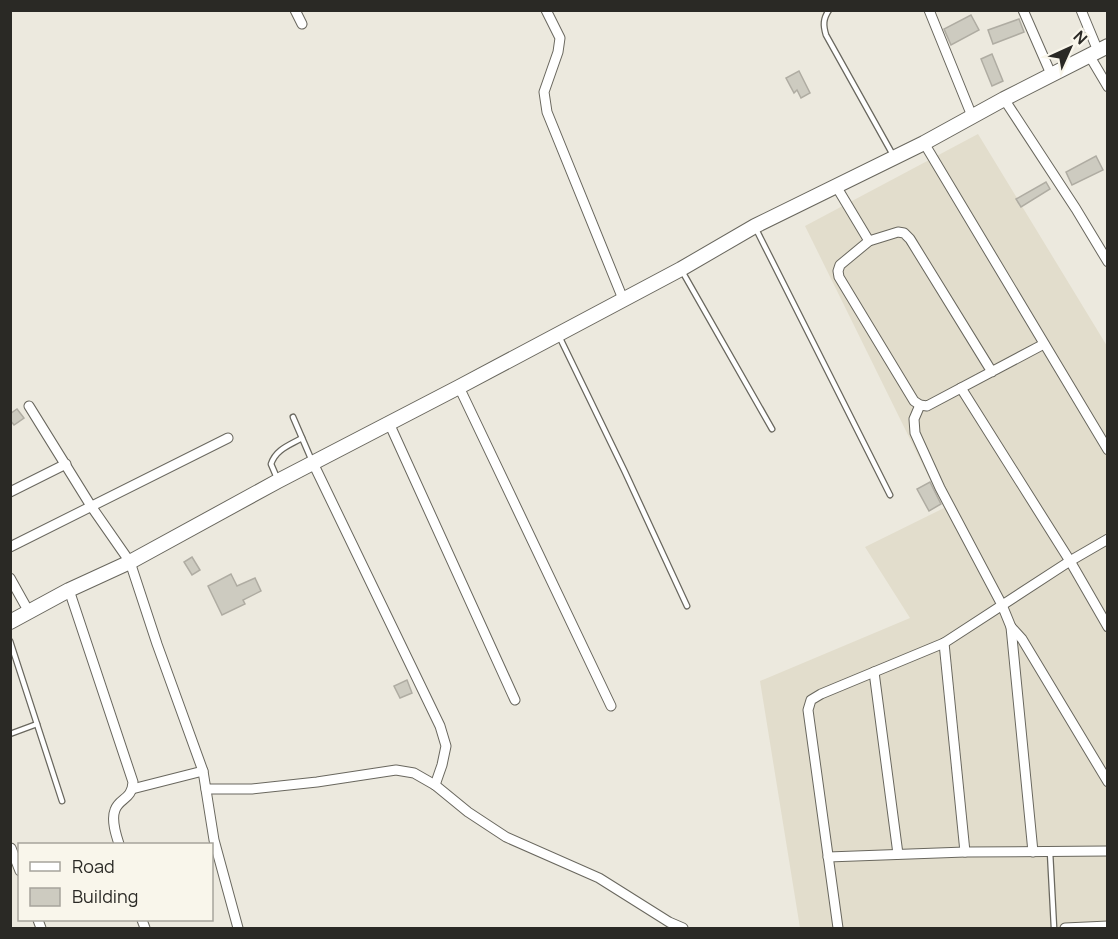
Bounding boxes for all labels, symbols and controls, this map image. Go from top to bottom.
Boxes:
north arrow [1040,18,1100,78]
text: N [1069,26,1092,49]
legend [18,843,213,921]
text: Road [72,854,115,878]
text: Building [72,884,138,908]

